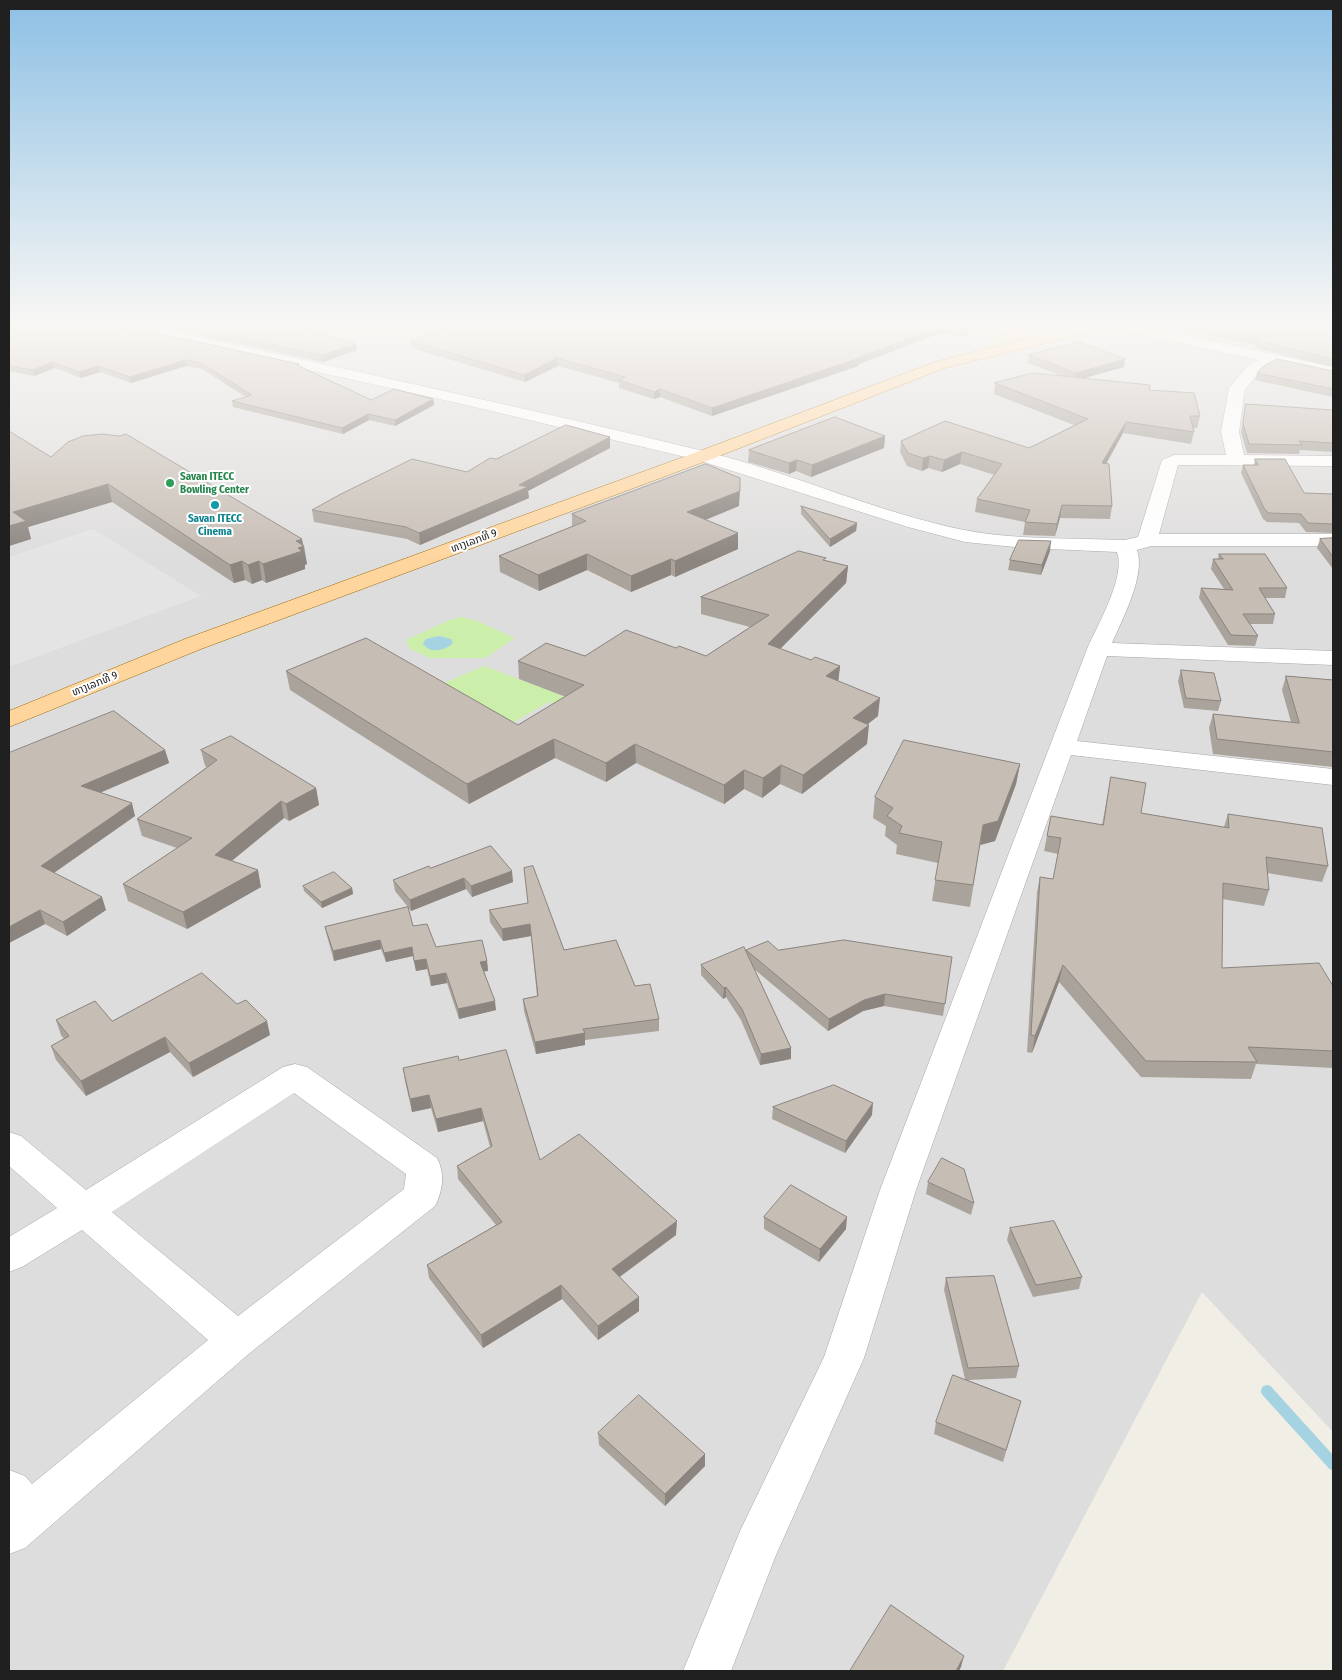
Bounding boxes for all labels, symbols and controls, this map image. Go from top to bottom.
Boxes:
place label: Savan ITECC Bowling Center [180,470,249,496]
marker: Savan ITECC Bowling Center [164,477,176,489]
marker: Savan ITECC Cinema [209,499,221,511]
place label: Savan ITECC Cinema [188,512,242,538]
street label: ທາງເລກທີ 9 [449,527,499,555]
street label: ທາງເລກທີ 9 [70,669,120,699]

